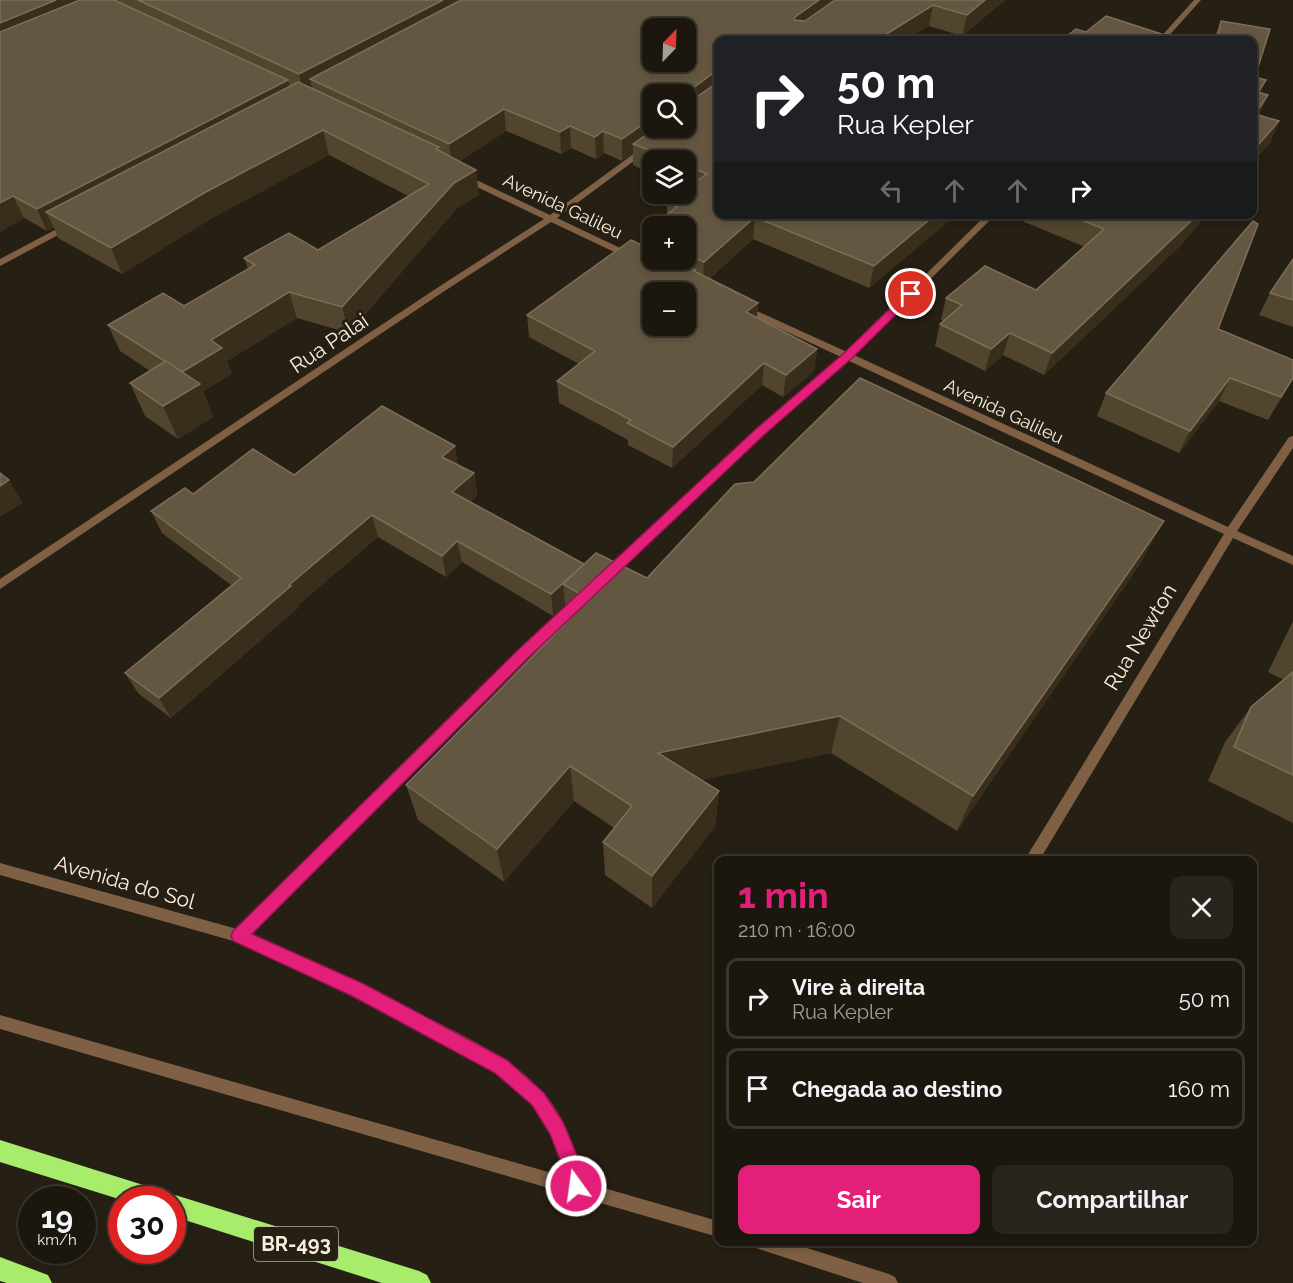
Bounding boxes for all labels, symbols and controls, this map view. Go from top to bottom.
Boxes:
north arrow [642,18,696,72]
map controls [642,18,696,336]
text: 50 m [837,59,935,108]
icon: right [738,60,816,138]
button: search [642,84,696,138]
text: Rua Kepler [837,109,974,140]
button: layers [642,150,696,204]
street label: Avenida Galileu [500,169,626,243]
icon: left [875,174,908,207]
icon: ahead [938,174,971,207]
icon: ahead [1001,174,1034,207]
icon: right [1064,174,1097,207]
button: + [642,216,696,270]
pin [885,268,936,319]
icon: arrive [894,277,927,310]
button: − [642,282,696,336]
street label: Rua Palai [285,308,373,378]
street label: Avenida Galileu [941,374,1067,448]
street label: Rua Newton [1098,579,1182,695]
street label: Avenida do Sol [52,850,199,914]
text: 1 min [738,874,829,916]
button: close [1170,876,1233,939]
text: 210 m · 16:00 [738,918,856,942]
text: Vire à direita [792,974,925,1000]
icon: right [741,982,774,1015]
text: 50 m [1179,986,1230,1012]
text: Rua Kepler [792,1000,893,1024]
icon: arrive [741,1072,774,1105]
text: Chegada ao destino [792,1076,1002,1102]
text: 160 m [1168,1076,1230,1102]
position arrow [544,1154,608,1218]
button: Sair [738,1165,980,1234]
button: Compartilhar [992,1165,1233,1234]
speed limit sign: 30 [108,1186,186,1264]
text: 19 [41,1200,73,1235]
road number: BR-493 [254,1227,338,1261]
text: km/h [37,1231,77,1249]

